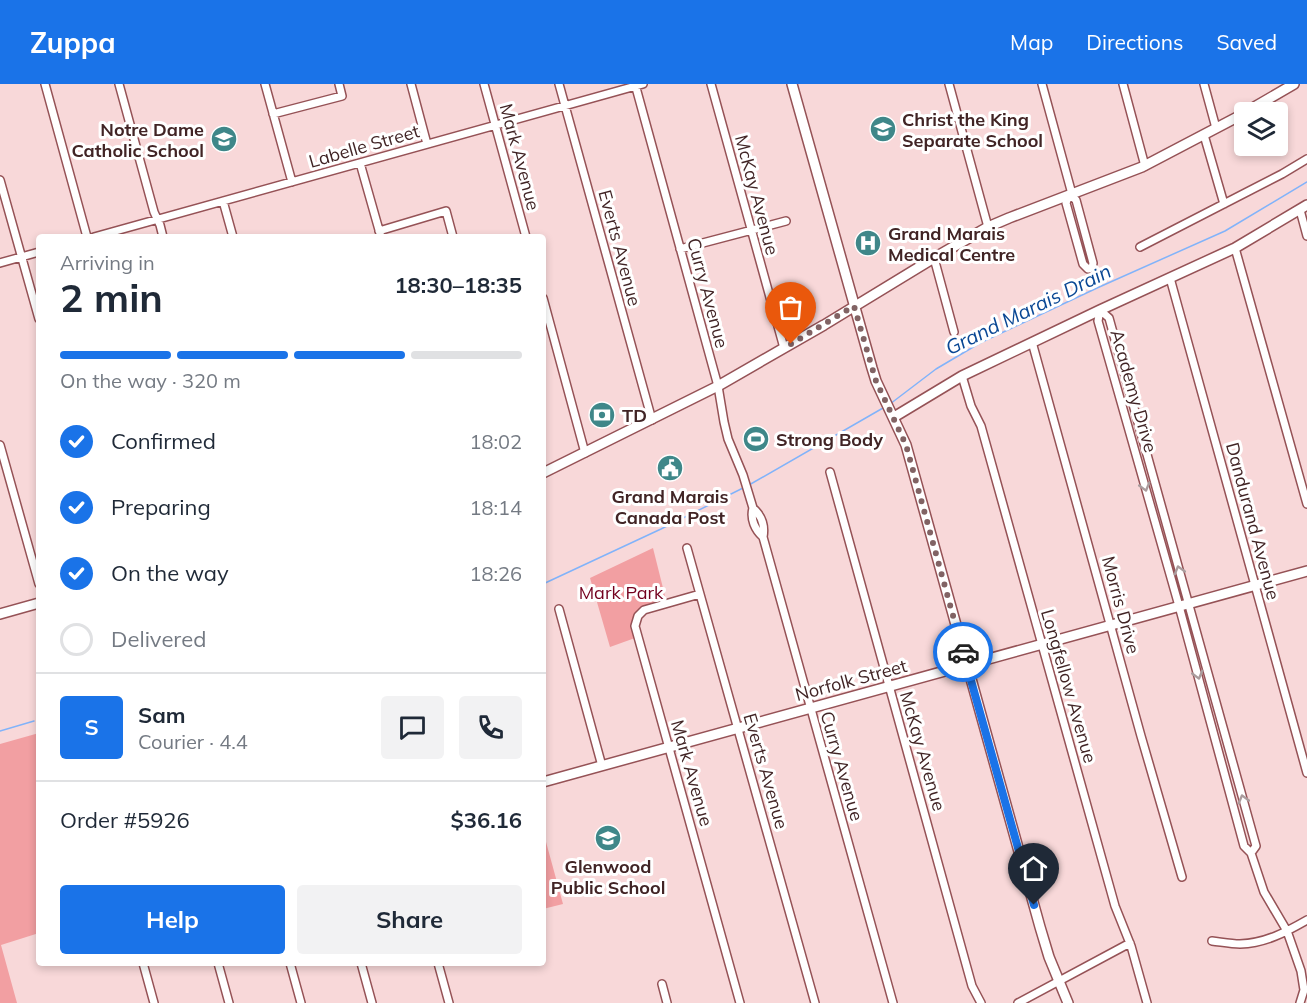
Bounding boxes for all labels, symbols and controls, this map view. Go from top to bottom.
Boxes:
text: Zuppa [30,25,116,60]
text: Map [1010,29,1053,55]
text: Directions [1086,29,1183,55]
text: Saved [1216,29,1277,55]
street label: Mark Avenue [495,101,545,213]
map controls [1234,102,1288,156]
button: layers [1234,102,1288,156]
place label: Christ the King Separate School [902,108,1043,152]
school or university icon: Christ the King Separate School [868,114,898,144]
place label: Notre Dame Catholic School [72,118,204,162]
street label: Labelle Street [306,119,422,173]
school or university icon: Notre Dame Catholic School [209,124,239,154]
street label: McKay Avenue [730,132,784,258]
street label: Everts Avenue [593,187,647,309]
place label: Grand Marais Medical Centre [888,222,1015,266]
hospital icon: Grand Marais Medical Centre [853,228,883,258]
street label: Curry Avenue [682,235,734,351]
text: Arriving in [60,250,155,275]
water label: Grand Marais Drain [941,258,1115,360]
text: 18:30–18:35 [394,271,522,299]
text: 2 min [60,273,163,322]
pin [765,282,816,344]
icon: bag [774,291,807,324]
street label: Academy Drive [1105,327,1163,455]
text: On the way · 320 m [60,368,241,393]
bank icon: TD [587,400,617,430]
place label: TD [622,404,647,427]
sports icon: Strong Body [741,424,771,454]
icon: check [60,425,93,458]
text: Confirmed [111,427,216,455]
place label: Strong Body [776,428,883,451]
text: 18:02 [469,429,522,454]
street label: Dandurand Avenue [1221,440,1285,602]
public building icon: Grand Marais Canada Post [655,453,685,483]
one-way arrow [1138,482,1150,492]
place label: Grand Marais Canada Post [611,485,729,529]
icon: check [60,491,93,524]
text: Preparing [111,493,211,521]
text: 18:14 [469,495,522,520]
street label: Morris Drive [1097,554,1145,656]
icon: check [60,557,93,590]
text: On the way [111,559,229,587]
text: 18:26 [469,561,522,586]
one-way arrow [1174,565,1186,576]
park label: Mark Park [579,581,664,604]
street label: Longfellow Avenue [1036,607,1102,765]
courier [933,622,993,682]
text: Delivered [111,625,206,653]
icon: car [947,636,980,669]
street label: Norfolk Street [793,654,909,706]
one-way arrow [1190,670,1203,680]
street label: McKay Avenue [895,689,951,813]
button: chat [381,696,444,759]
button: phone [459,696,522,759]
text: Sam [138,701,186,729]
street label: Curry Avenue [815,708,869,824]
street label: Everts Avenue [739,710,793,832]
text: S [84,713,99,741]
street label: Mark Avenue [666,717,718,829]
text: Courier · 4.4 [138,729,248,754]
one-way arrow [1238,794,1250,804]
text: Order #5926 [60,806,190,834]
text: $36.16 [451,806,522,834]
school or university icon: Glenwood Public School [593,823,623,853]
pin [1008,843,1059,905]
icon: home [1017,852,1050,885]
place label: Glenwood Public School [551,855,665,899]
button: Help [60,885,285,954]
button: Share [297,885,522,954]

